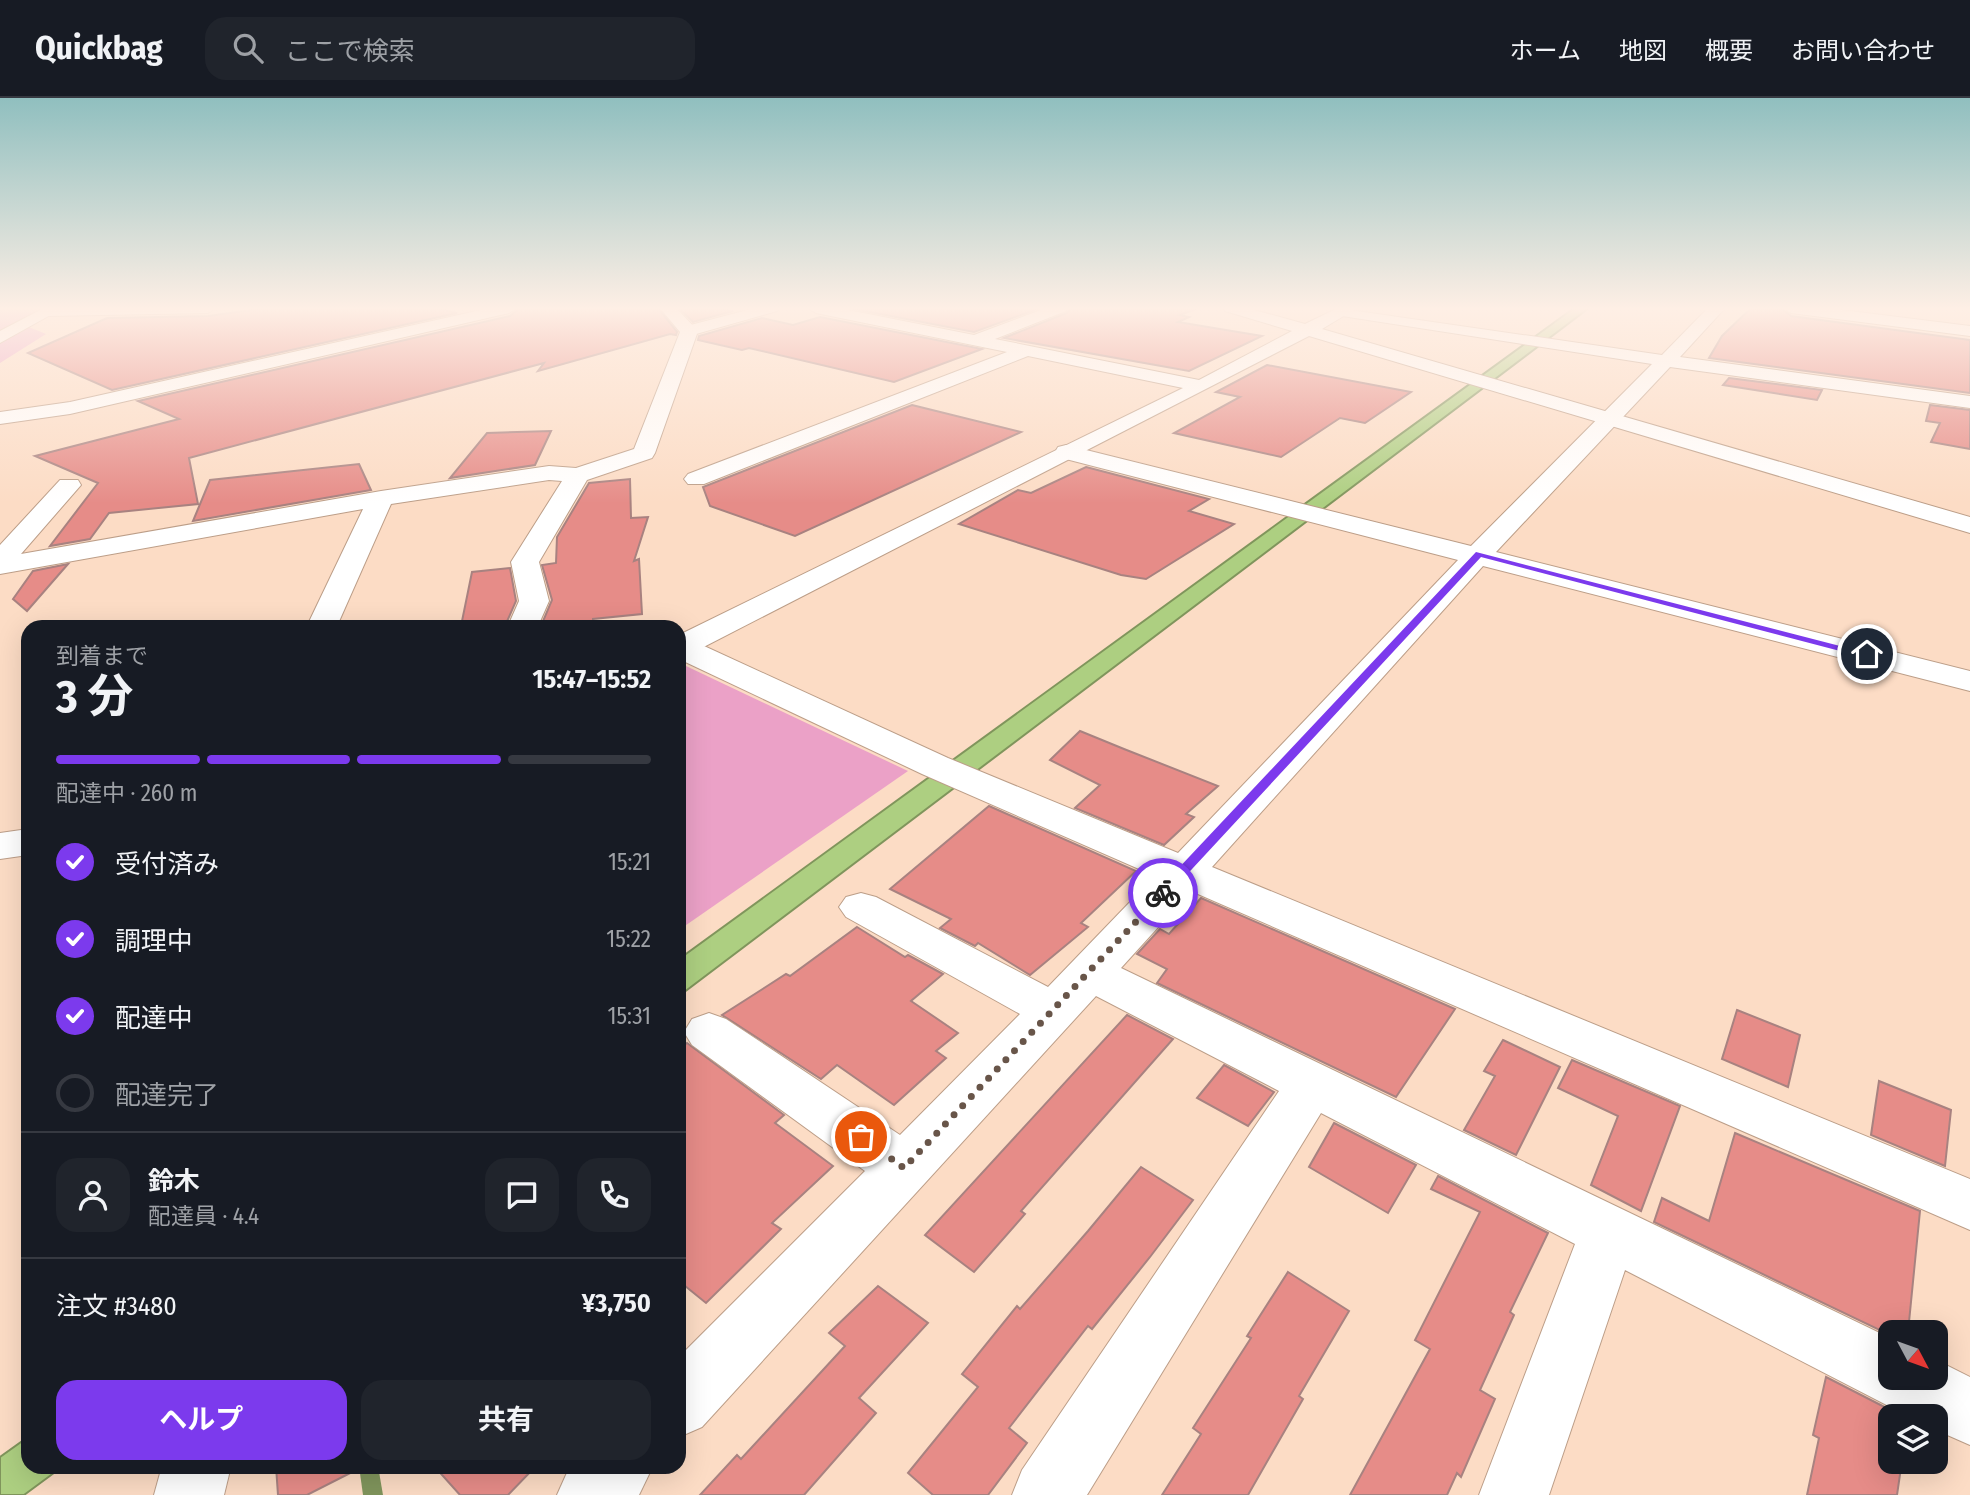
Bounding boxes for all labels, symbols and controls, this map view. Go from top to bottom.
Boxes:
search box [205,17,695,80]
text: Quickbag [35,28,163,68]
icon: search [229,29,267,67]
text: ここで検索 [285,36,415,67]
text: ホーム [1510,37,1581,65]
text: 地図 [1619,37,1667,65]
text: 概要 [1705,37,1753,65]
text: お問い合わせ [1791,37,1935,65]
pin [1837,624,1897,684]
icon: home [1848,635,1886,673]
text: 到着まで [56,642,148,670]
text: 15:47–15:52 [533,664,651,695]
text: 3 分 [56,669,133,724]
text: 配達中 · 260 m [56,779,197,807]
icon: check [56,843,94,881]
text: 15:21 [608,848,651,876]
text: 受付済み [115,849,219,880]
courier [1128,858,1198,928]
icon: bike [1144,874,1182,912]
icon: check [56,920,94,958]
text: 15:22 [606,925,651,953]
text: 調理中 [115,926,193,957]
icon: check [56,997,94,1035]
text: 15:31 [608,1002,651,1030]
text: 配達中 [115,1003,193,1034]
text: 配達完了 [115,1080,219,1111]
pin [831,1107,891,1167]
icon: bag [842,1118,880,1156]
button: person [56,1158,130,1232]
button: chat [485,1158,559,1232]
button: phone [577,1158,651,1232]
text: 鈴木 [148,1166,200,1197]
text: 配達員 · 4.4 [148,1202,259,1230]
text: ¥3,750 [582,1288,651,1319]
text: 注文 #3480 [56,1291,177,1322]
north arrow [1878,1320,1948,1390]
map controls [1878,1320,1948,1474]
button: ヘルプ [56,1380,347,1460]
button: 共有 [361,1380,651,1460]
button: layers [1878,1404,1948,1474]

